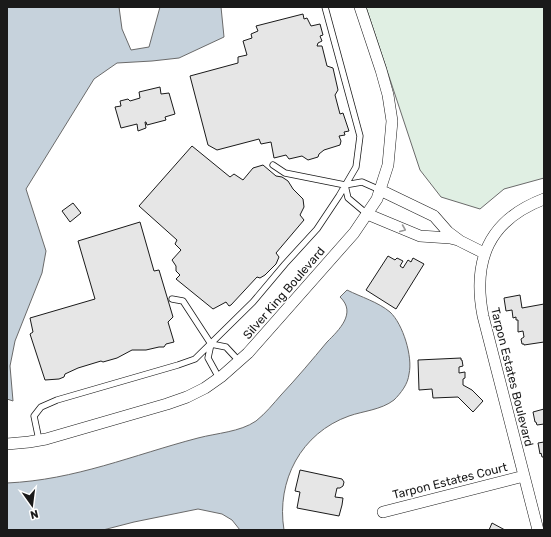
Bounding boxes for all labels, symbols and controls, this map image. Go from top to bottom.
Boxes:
one-way arrow [399,224,407,232]
street label: Silver King Boulevard [240,244,328,342]
street label: Tarpon Estates Boulevard [488,306,536,448]
street label: Tarpon Estates Court [391,460,509,502]
north arrow [12,485,52,525]
text: N [29,507,40,522]

